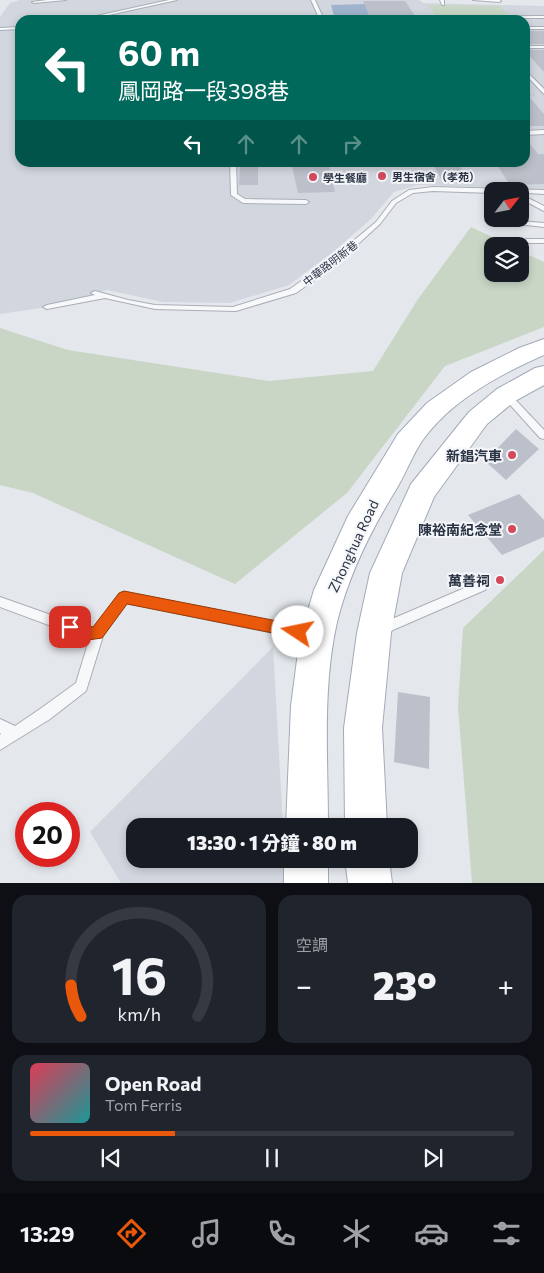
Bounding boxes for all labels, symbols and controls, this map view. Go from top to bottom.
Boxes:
text: 60 m [118,30,200,73]
icon: left [35,35,100,100]
text: 鳳岡路一段398巷 [118,77,289,104]
icon: left [179,130,207,158]
icon: ahead [232,130,260,158]
icon: ahead [285,130,313,158]
icon: right [338,130,366,158]
marker: 男生宿舍（孝苑） [376,170,388,182]
place label: 男生宿舍（孝苑） [392,170,480,183]
marker: 學生餐廳 [307,171,319,183]
place label: 學生餐廳 [323,171,367,184]
north arrow [484,182,529,228]
map controls [484,182,529,282]
button: layers [484,237,529,282]
street label: 中華路明新巷 [300,238,360,288]
place label: 新錩汽車 [446,447,502,464]
marker: 新錩汽車 [506,449,518,461]
street label: Zhonghua Road [324,497,382,595]
place label: 陳裕南紀念堂 [418,521,502,538]
marker: 陳裕南紀念堂 [506,523,518,535]
place label: 萬善祠 [448,572,490,589]
marker: 萬善祠 [494,574,506,586]
position arrow [271,605,323,657]
pin [49,606,91,648]
icon: arrive [56,613,84,641]
speed limit sign: 20 [15,802,80,867]
text: 13:30 · 1 分鐘 · 80 m [187,831,357,854]
text: 空調 [296,935,328,954]
text: 16 [111,942,167,1006]
text: 23° [373,961,437,1008]
text: − [296,968,312,1002]
text: + [498,968,514,1002]
text: km/h [117,1003,161,1025]
text: Open Road [105,1072,201,1095]
text: Tom Ferris [105,1095,182,1114]
icon: previous [97,1144,125,1172]
icon: pause [258,1144,286,1172]
icon: next [419,1144,447,1172]
icon: directions [114,1216,149,1251]
icon: music [189,1216,224,1251]
icon: phone [264,1216,299,1251]
icon: climate [339,1216,374,1251]
icon: car [414,1216,449,1251]
icon: filters [489,1216,524,1251]
text: 13:29 [20,1220,75,1247]

